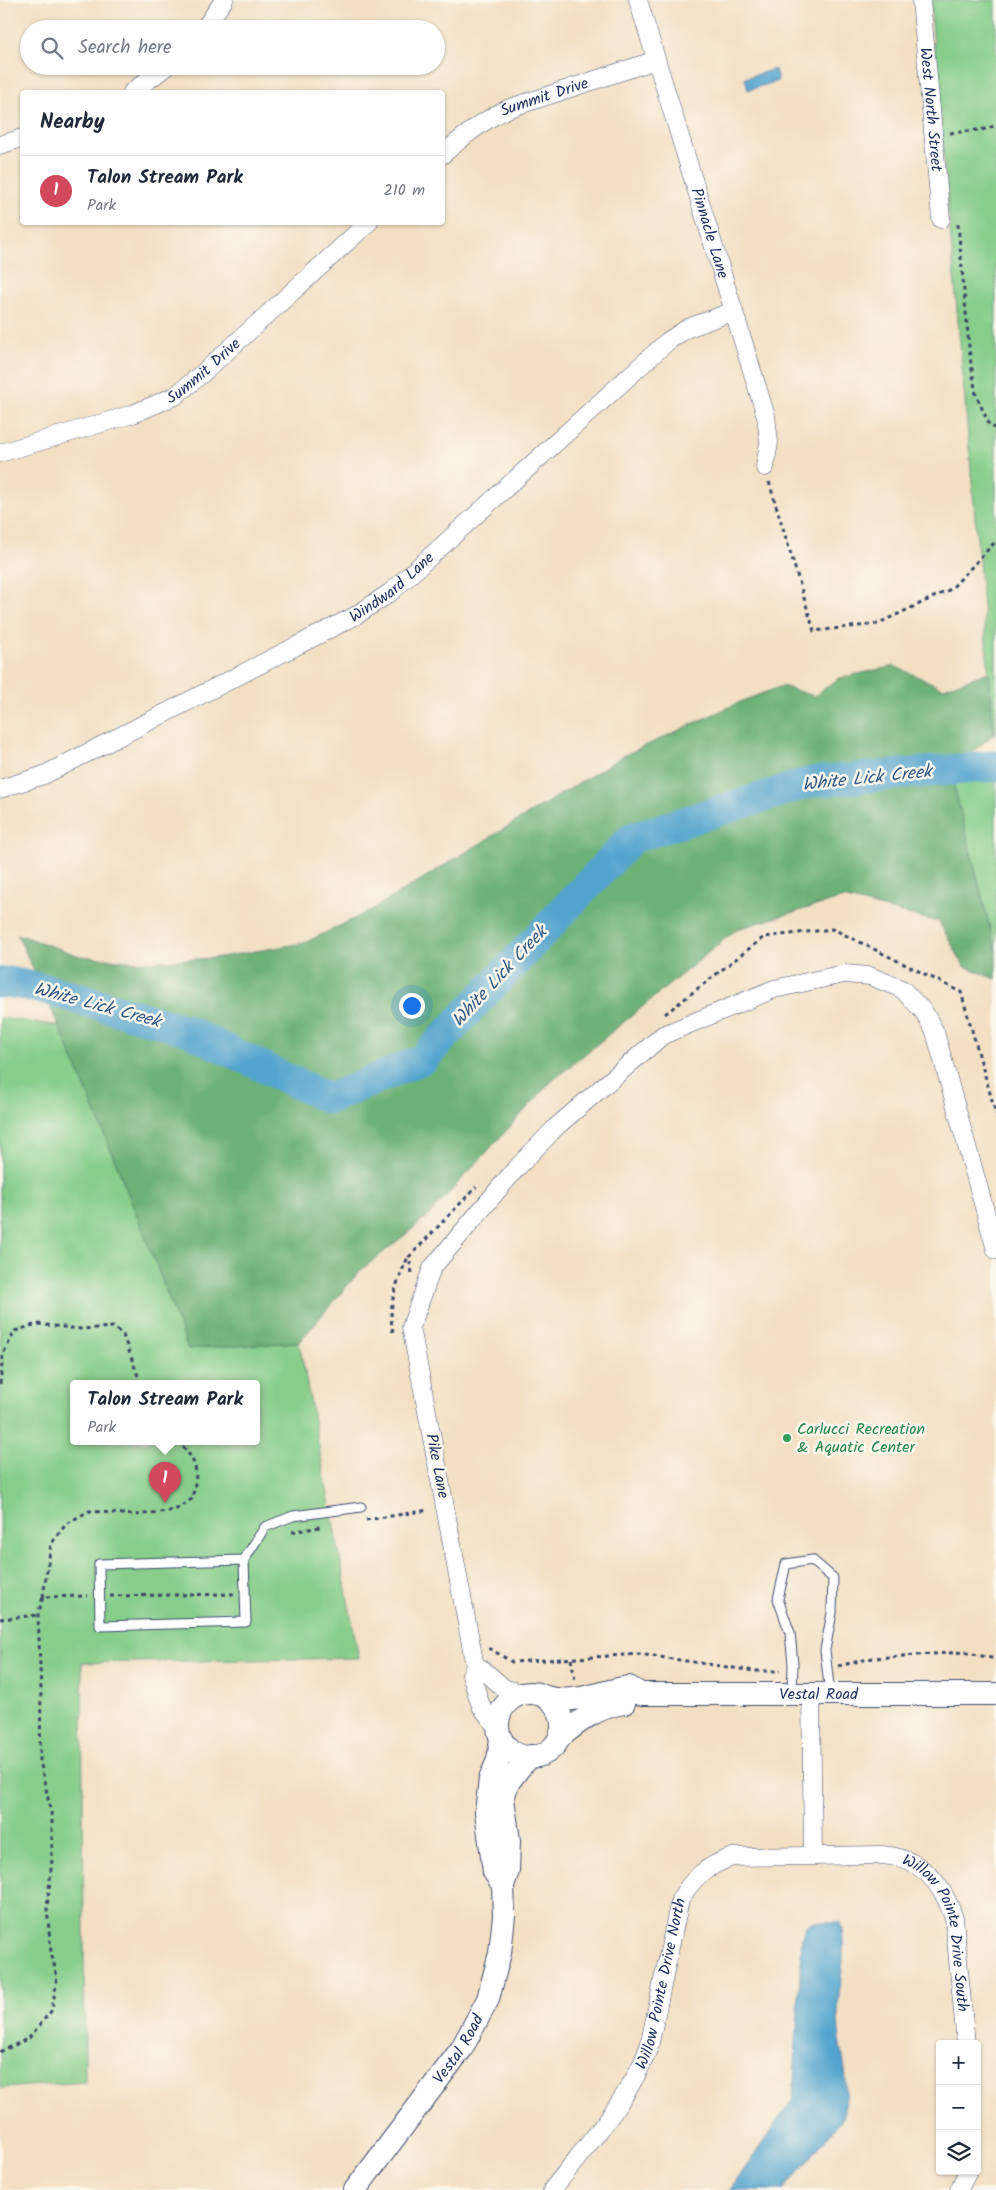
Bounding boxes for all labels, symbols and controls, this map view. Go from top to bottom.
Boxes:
search box [20,20,445,75]
text: Search here [78,33,172,63]
icon: search [38,34,66,62]
street label: West North Street [913,46,949,173]
street label: Summit Drive [496,71,592,123]
text: Nearby [40,106,105,139]
text: Talon Stream Park [87,163,243,193]
text: 1 [54,178,58,203]
text: 210 m [384,178,425,203]
street label: Pinnacle Lane [684,185,735,282]
text: Park [87,193,116,218]
street label: Summit Drive [163,332,246,411]
street label: Windward Lane [344,546,440,629]
water label: White Lick Creek [801,758,935,800]
water label: White Lick Creek [445,918,556,1034]
water label: White Lick Creek [31,975,166,1037]
your location [399,993,425,1019]
popup [70,1380,260,1445]
text: Talon Stream Park [87,1385,243,1415]
text: Park [87,1415,116,1440]
place label: Carlucci Recreation & Aquatic Center [797,1417,925,1460]
street label: Pike Lane [418,1431,456,1501]
marker: Carlucci Recreation & Aquatic Center [781,1432,793,1444]
pin: 1 [149,1462,181,1503]
street label: Vestal Road [779,1682,859,1707]
street label: Willow Pointe Drive South [898,1848,975,2013]
street label: Willow Pointe Drive North [629,1896,693,2073]
street label: Vestal Road [427,2009,491,2089]
map controls [936,2040,981,2175]
button: + [936,2040,981,2085]
button: − [936,2085,981,2130]
button: layers [936,2130,981,2175]

